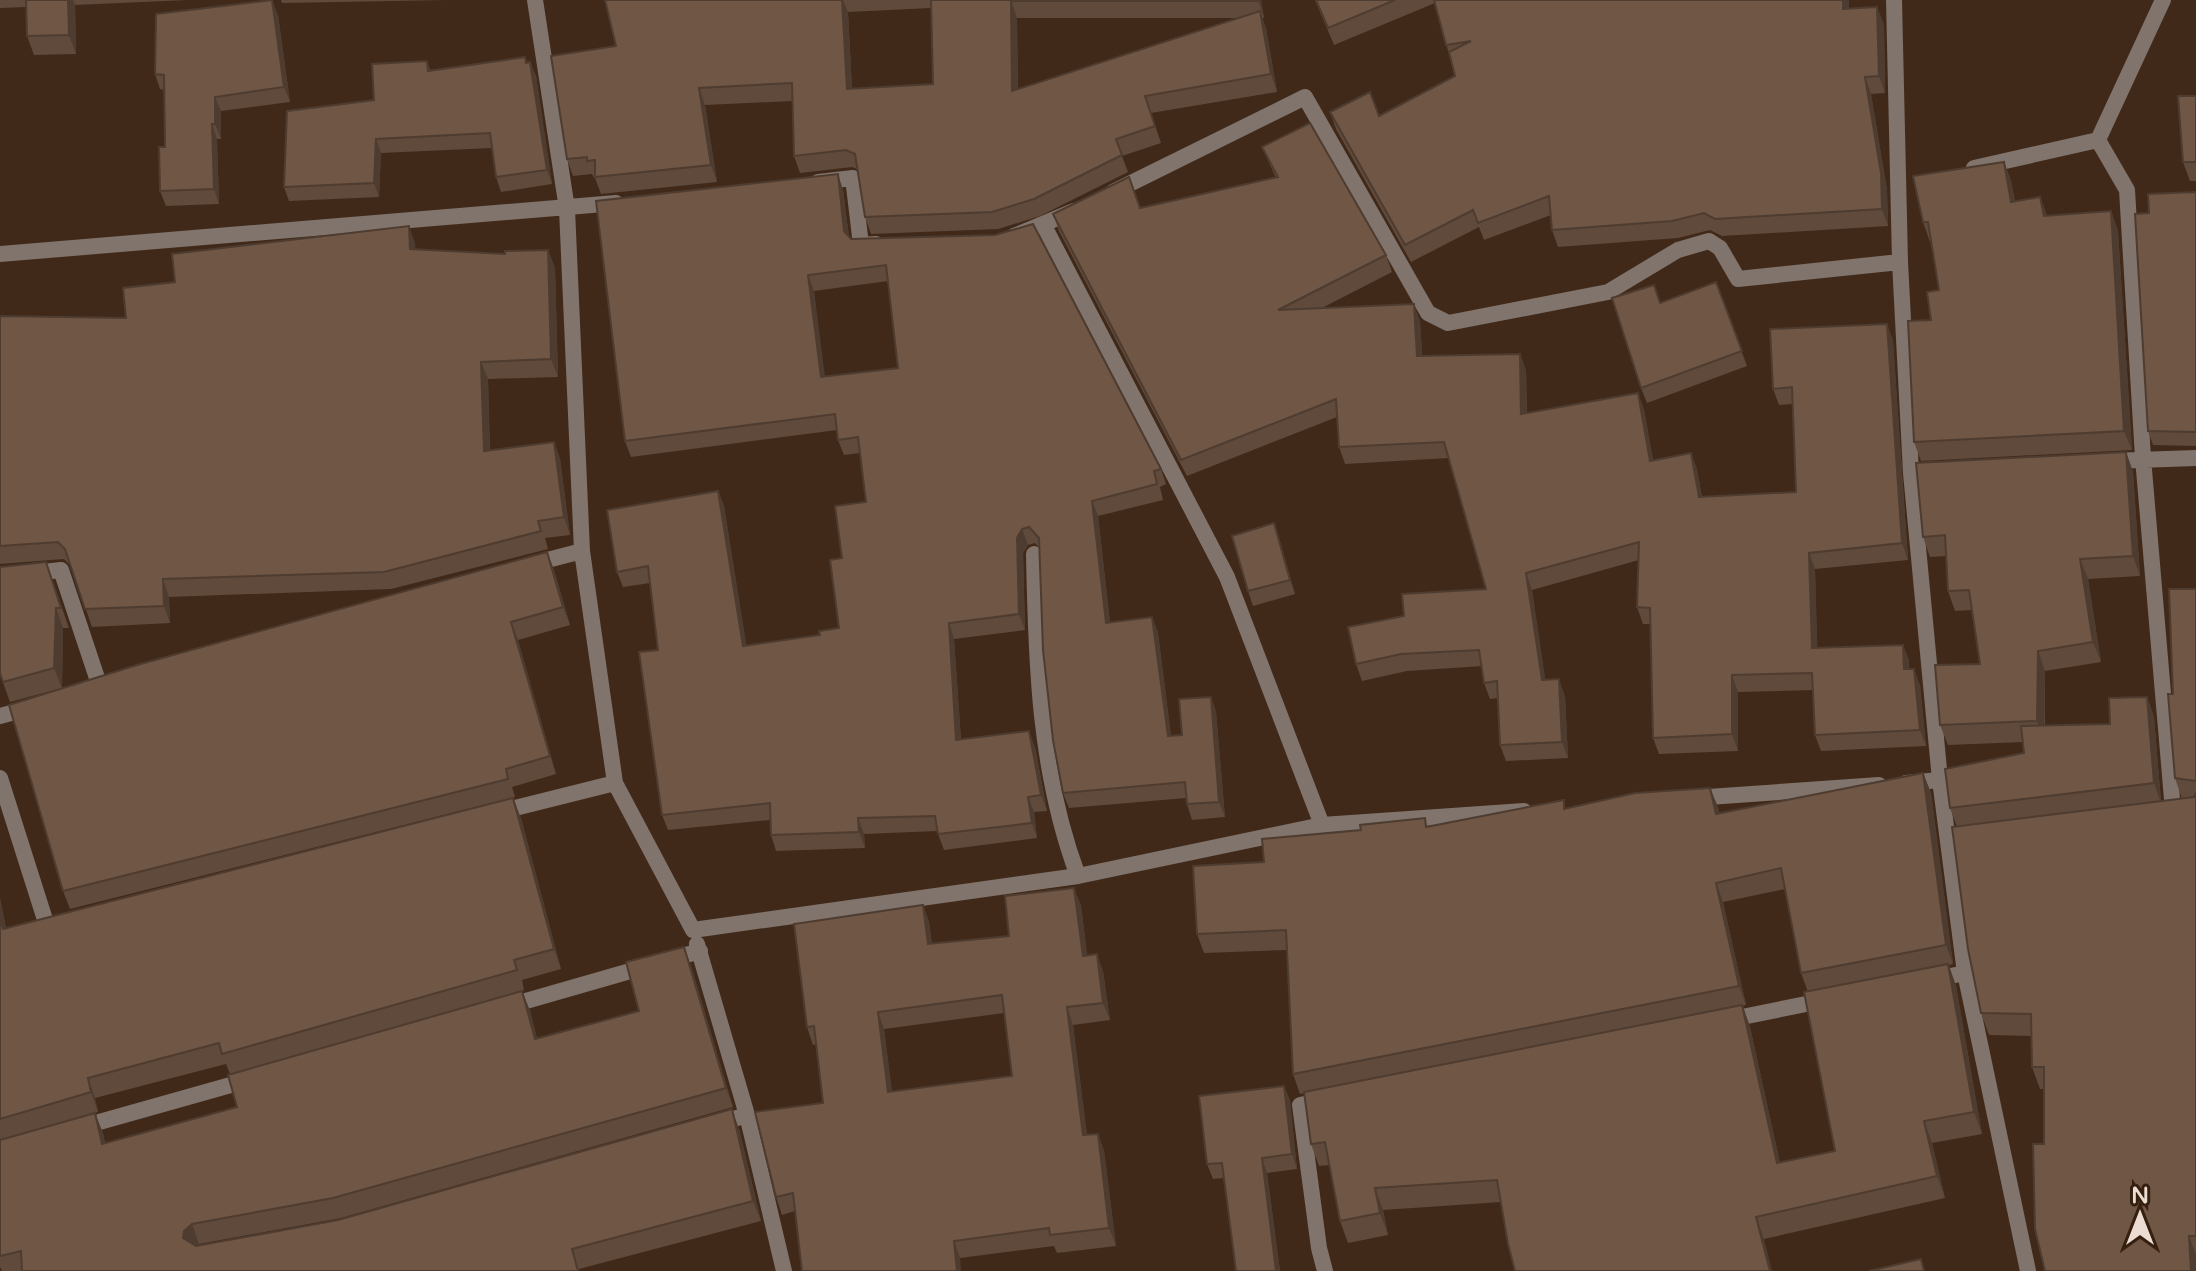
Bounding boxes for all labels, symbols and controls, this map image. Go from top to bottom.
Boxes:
north arrow [2100,1175,2180,1255]
text: N [2131,1183,2149,1209]

